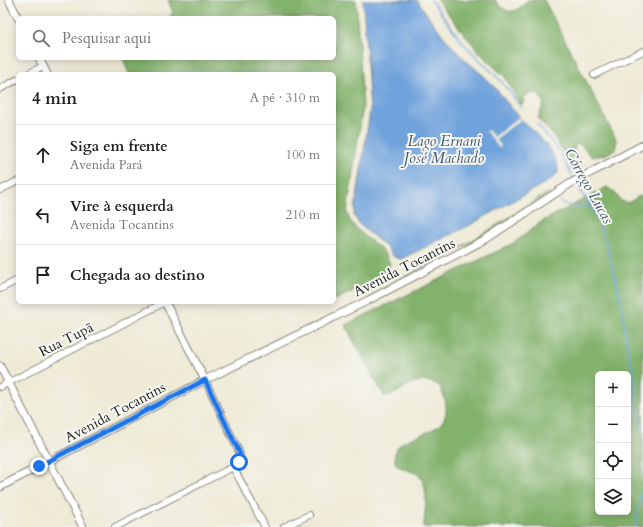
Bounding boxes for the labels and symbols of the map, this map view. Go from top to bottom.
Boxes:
water label: Lago Ernani José Machado [400,131,484,168]
water label: Córrego Lucas [560,145,618,227]
street label: Avenida Tocantins [350,233,459,301]
street label: Rua Tupã [36,318,97,361]
street label: Avenida Tocantins [61,378,169,447]
route start [230,453,248,471]
route end [30,457,48,475]

